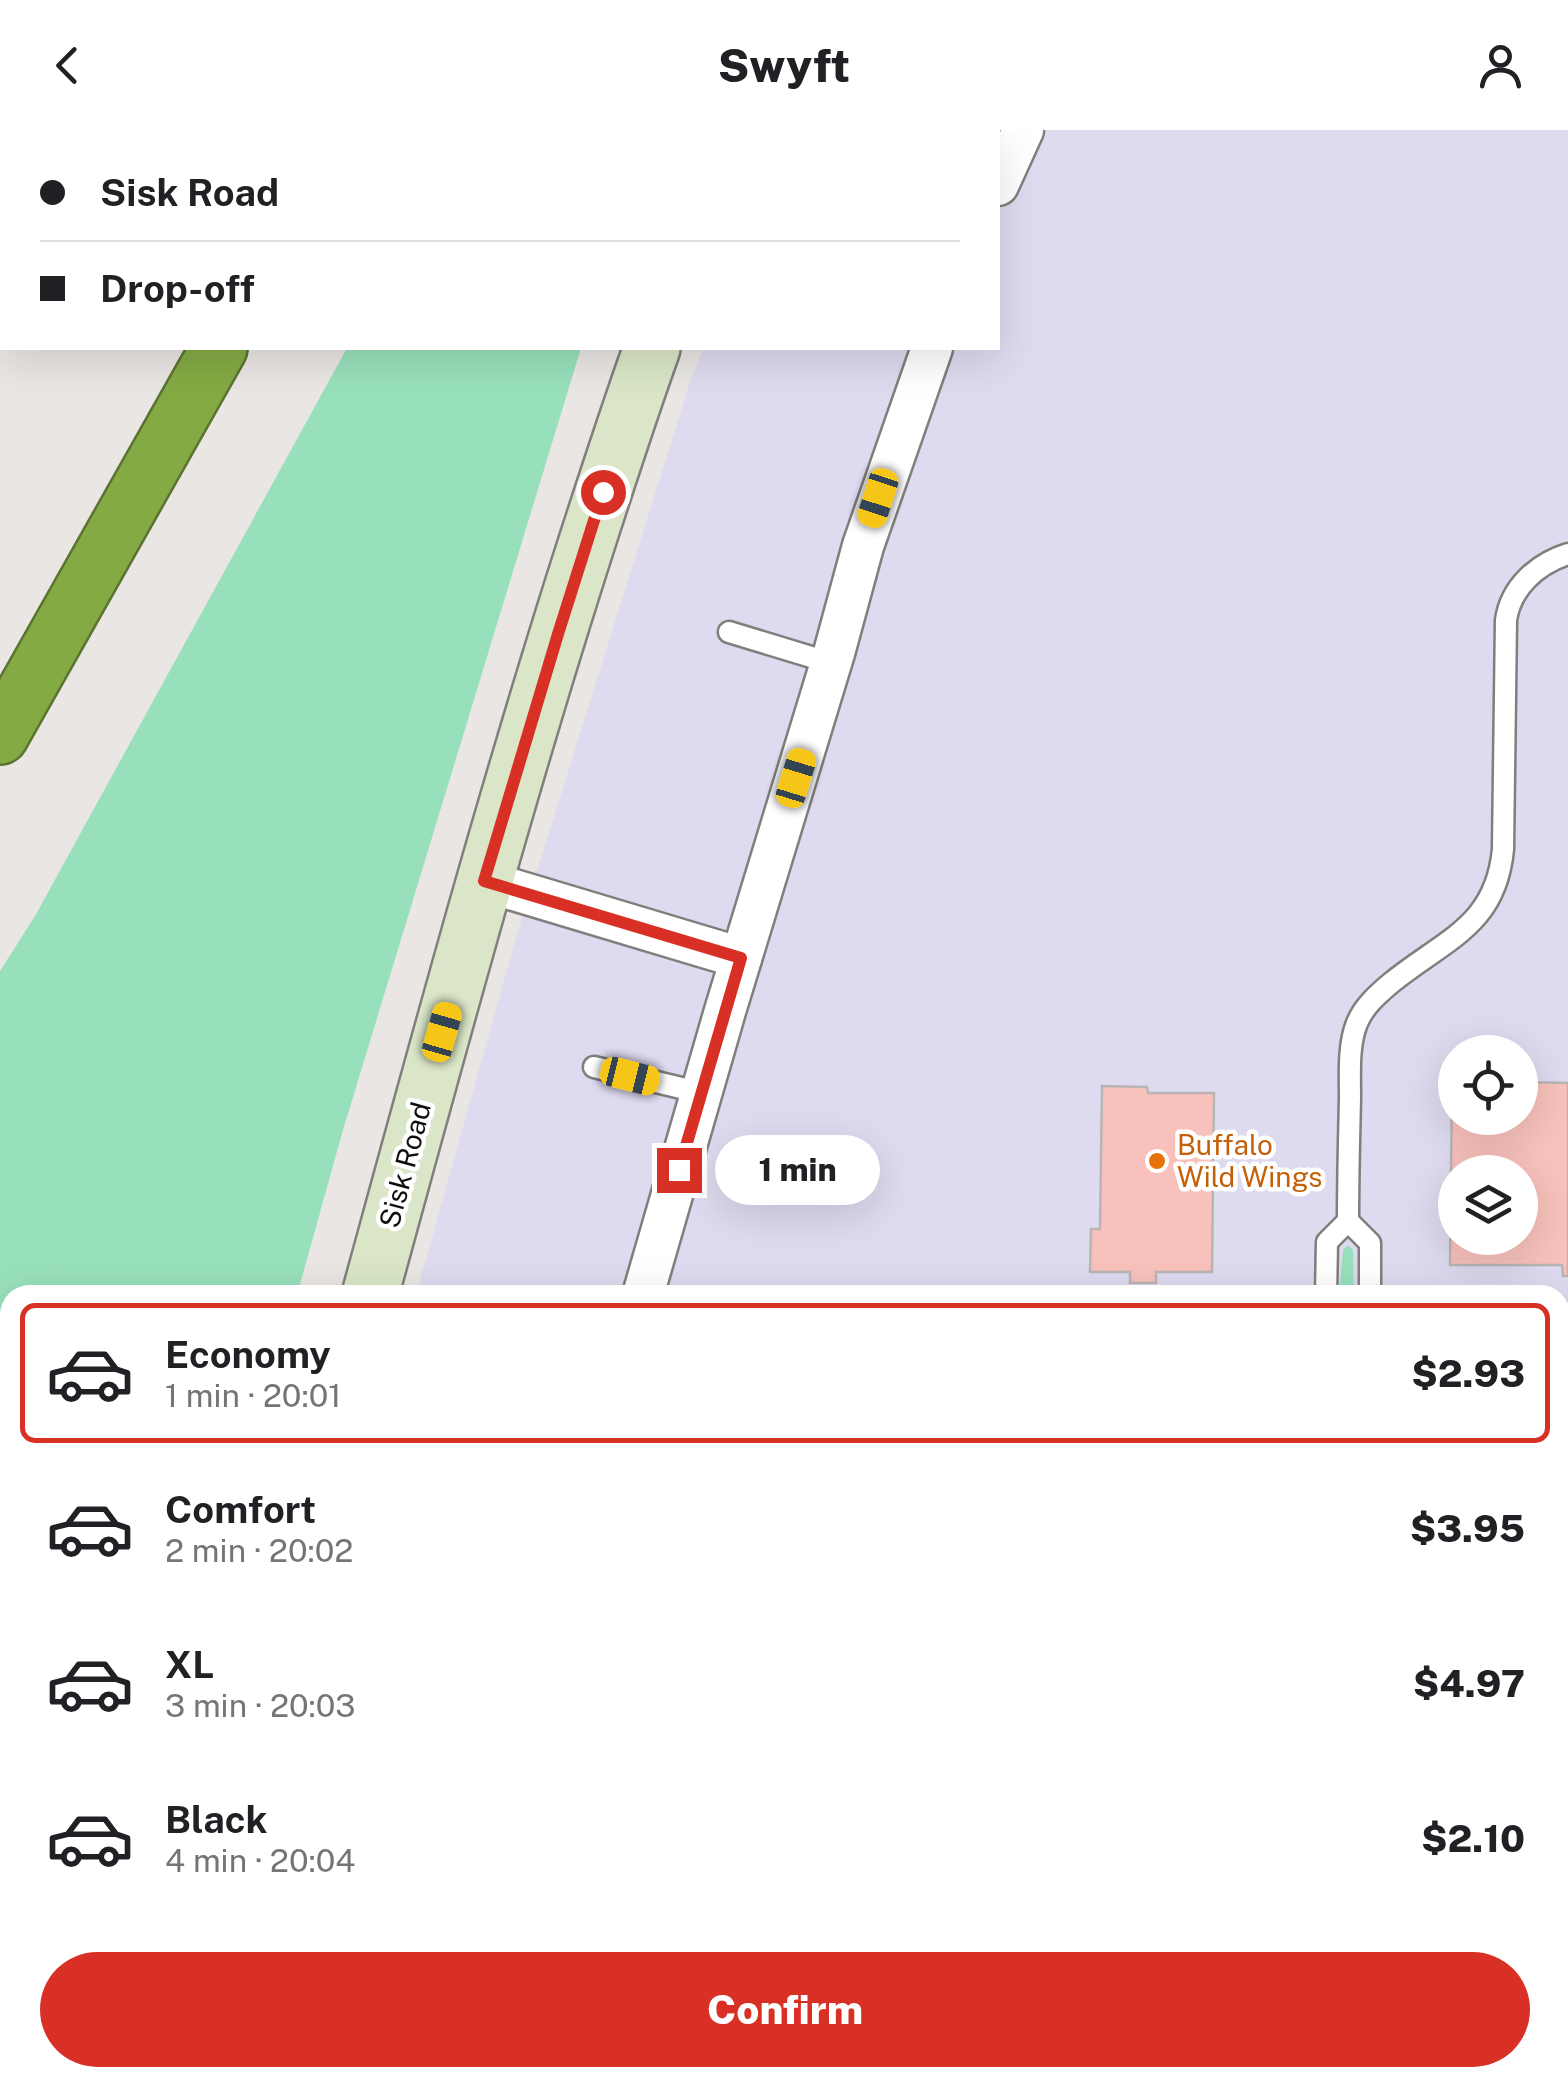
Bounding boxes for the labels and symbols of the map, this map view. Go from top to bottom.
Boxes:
car [854,465,902,531]
route start [581,470,626,515]
car [773,745,819,811]
car [419,999,465,1065]
car [597,1054,663,1098]
street label: Sisk Road [372,1098,437,1231]
place label: Buffalo Wild Wings [1177,1128,1323,1193]
callout: 1 min [714,1135,879,1205]
route end [657,1148,702,1193]
marker: Buffalo Wild Wings [1146,1150,1168,1172]

